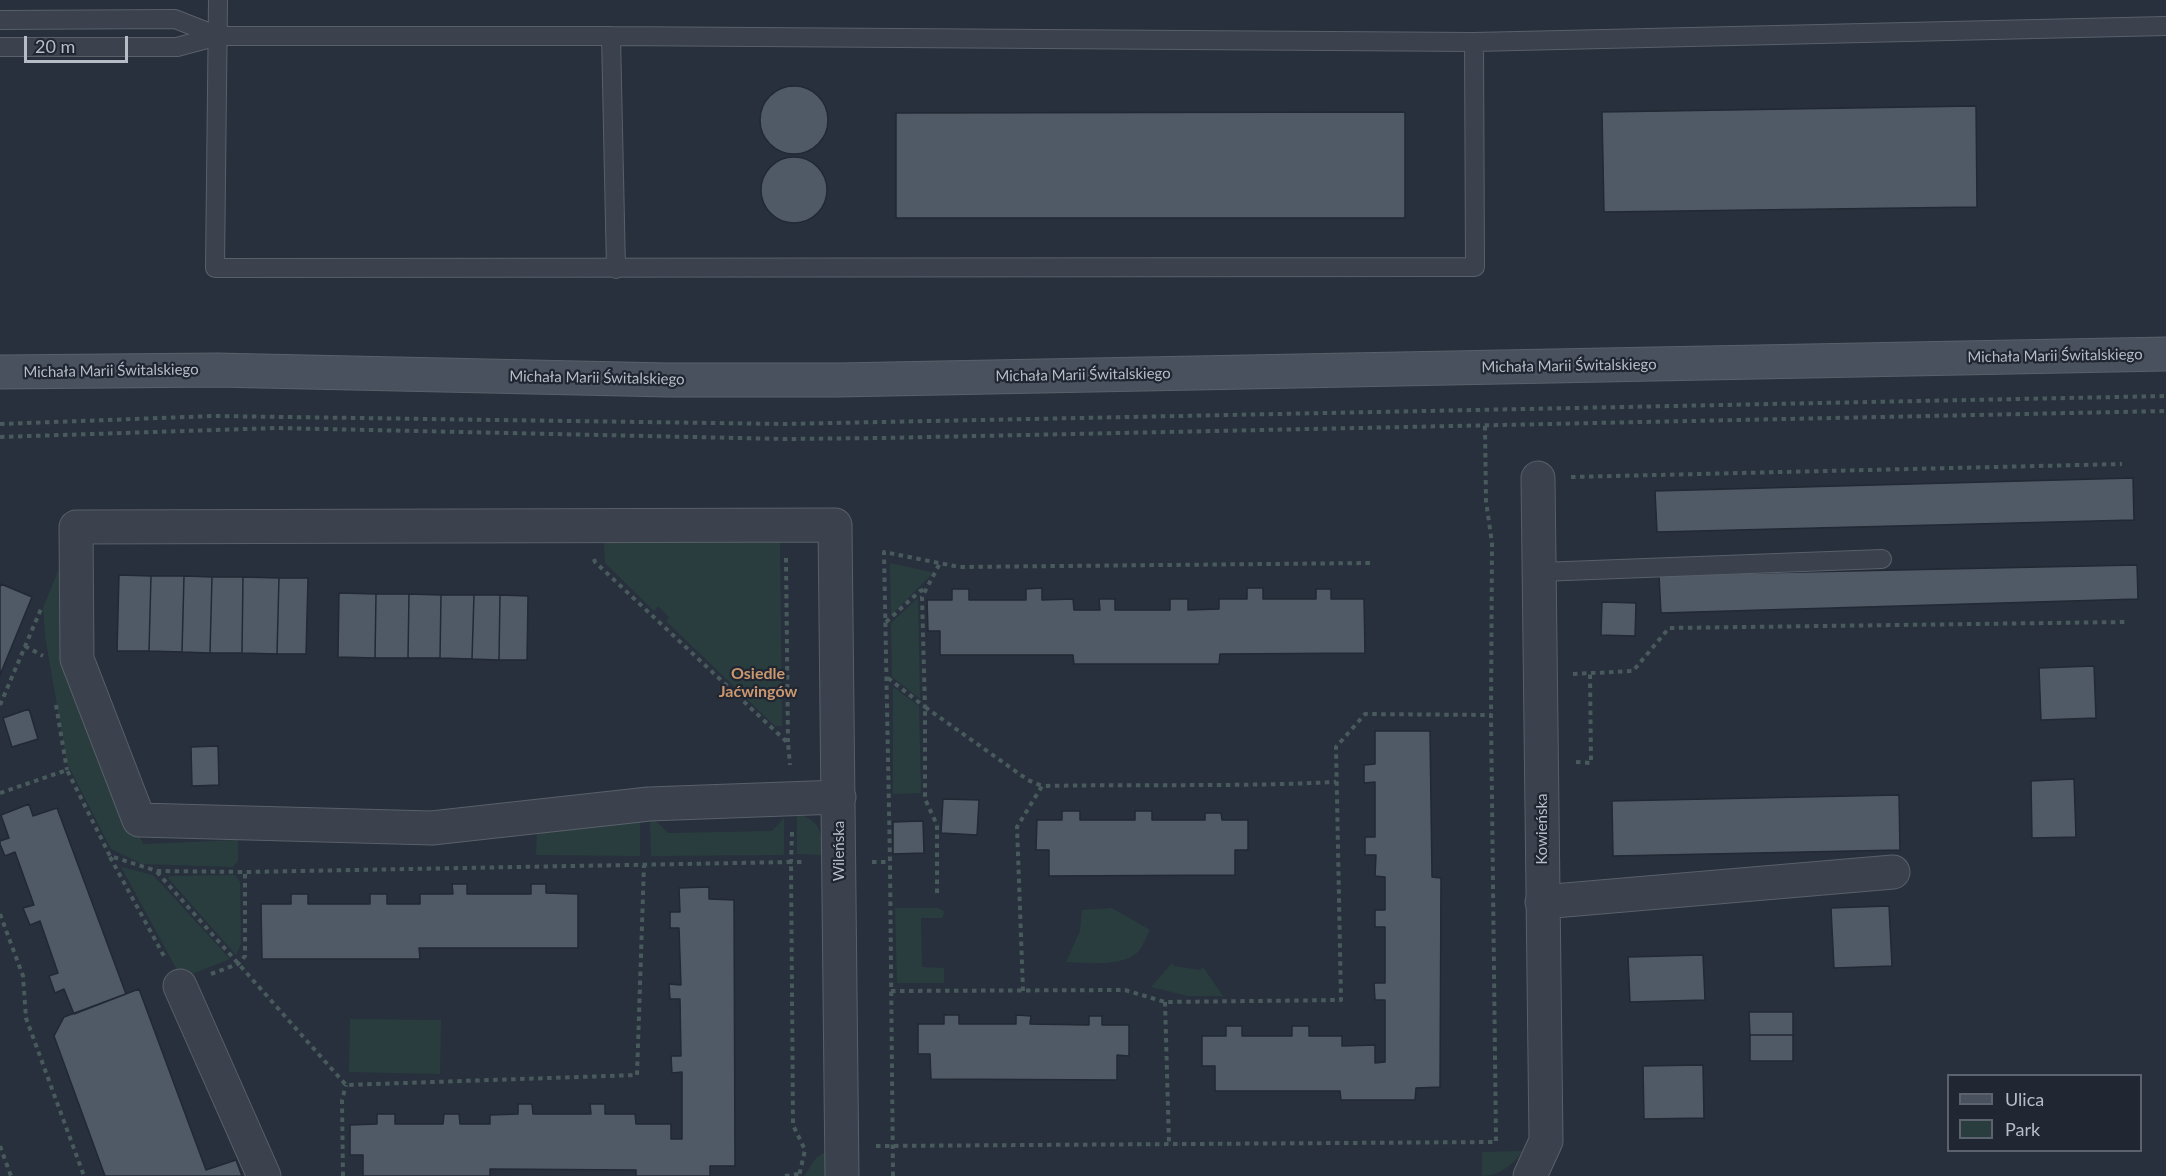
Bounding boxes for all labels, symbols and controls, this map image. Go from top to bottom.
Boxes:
scale bar [27,24,130,62]
text: 20 m [35,35,75,57]
street label: Michała Marii Świtalskiego [1967,345,2143,367]
street label: Michała Marii Świtalskiego [1481,355,1657,377]
street label: Michała Marii Świtalskiego [23,360,199,382]
street label: Michała Marii Świtalskiego [995,364,1171,386]
street label: Michała Marii Świtalskiego [509,367,685,389]
district label: Osiedle Jaćwingów [719,664,797,702]
street label: Kowieńska [1533,793,1551,865]
street label: Wileńska [830,821,848,881]
legend [1947,1074,2142,1152]
text: Ulica [2005,1088,2044,1110]
text: Park [2005,1118,2040,1140]

